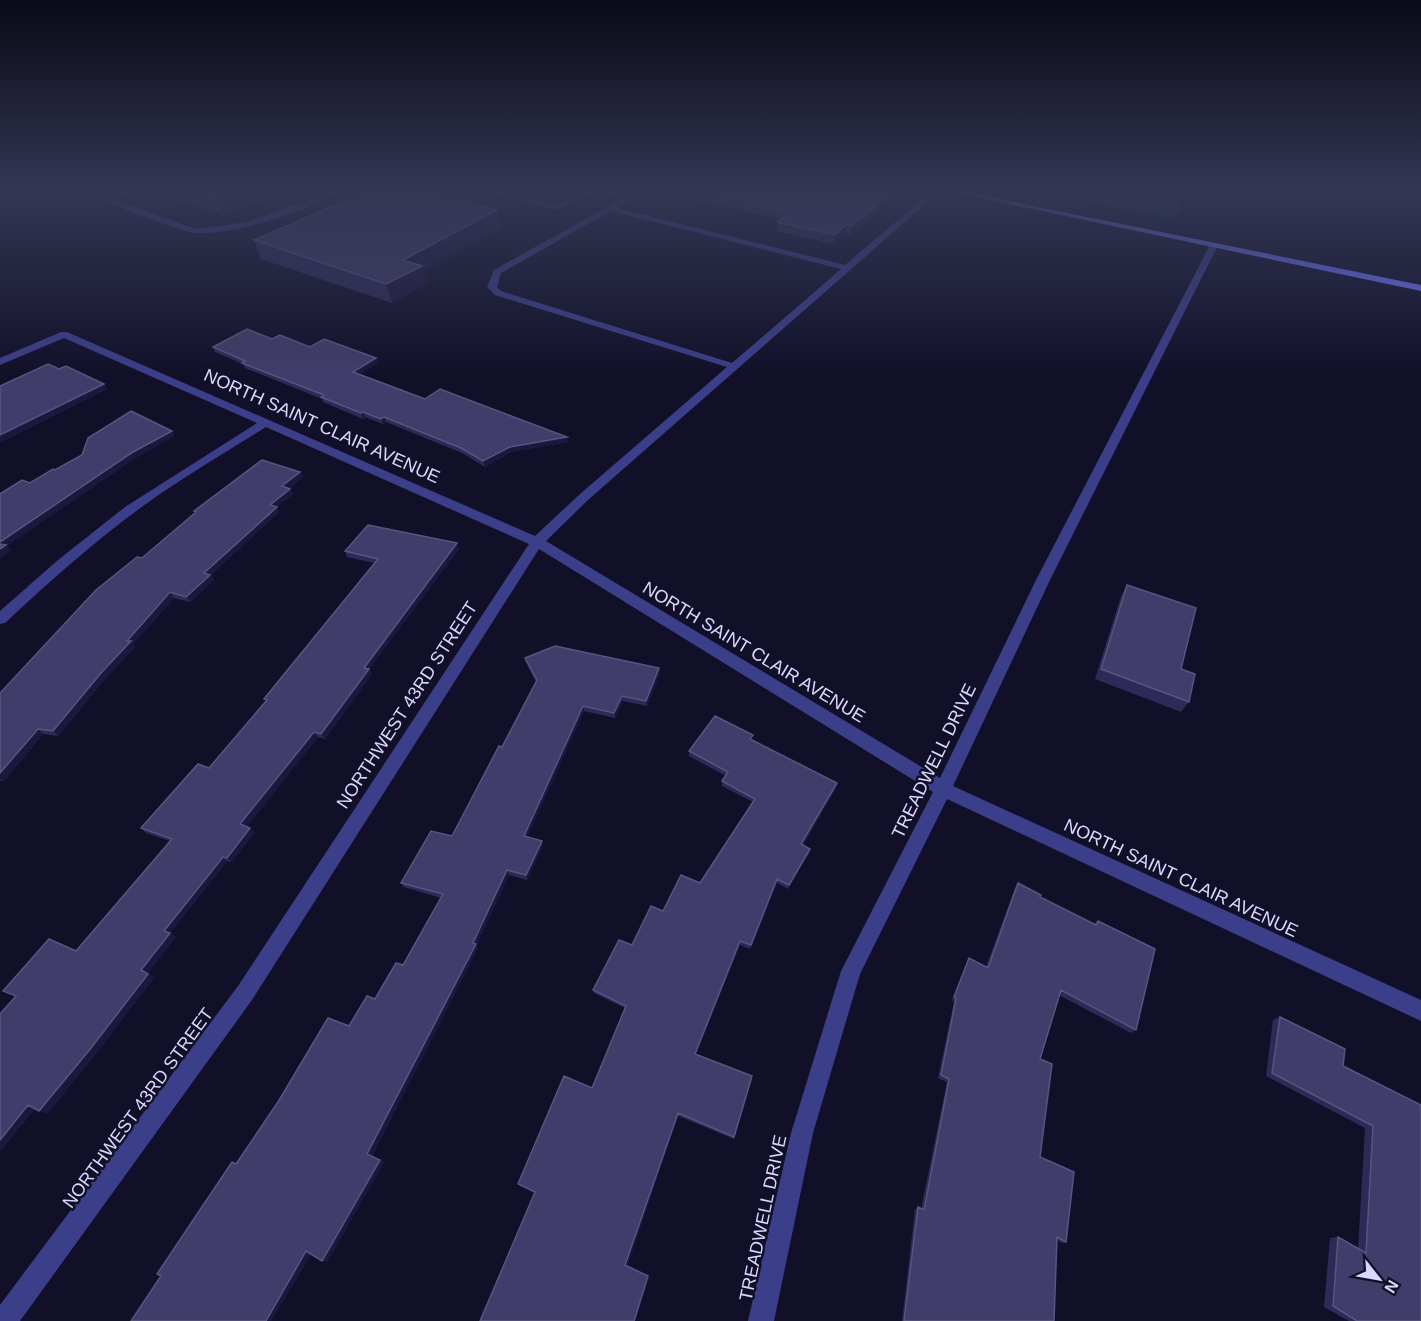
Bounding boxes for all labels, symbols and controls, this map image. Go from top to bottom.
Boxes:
street label: NORTH SAINT CLAIR AVENUE [201,365,443,487]
street label: NORTH SAINT CLAIR AVENUE [639,577,869,727]
street label: NORTHWEST 43RD STREET [333,598,481,812]
street label: TREADWELL DRIVE [888,680,980,842]
street label: NORTH SAINT CLAIR AVENUE [1061,815,1301,941]
street label: NORTHWEST 43RD STREET [59,1004,217,1212]
street label: TREADWELL DRIVE [736,1133,790,1303]
north arrow [1349,1249,1409,1309]
text: N [1381,1277,1402,1296]

